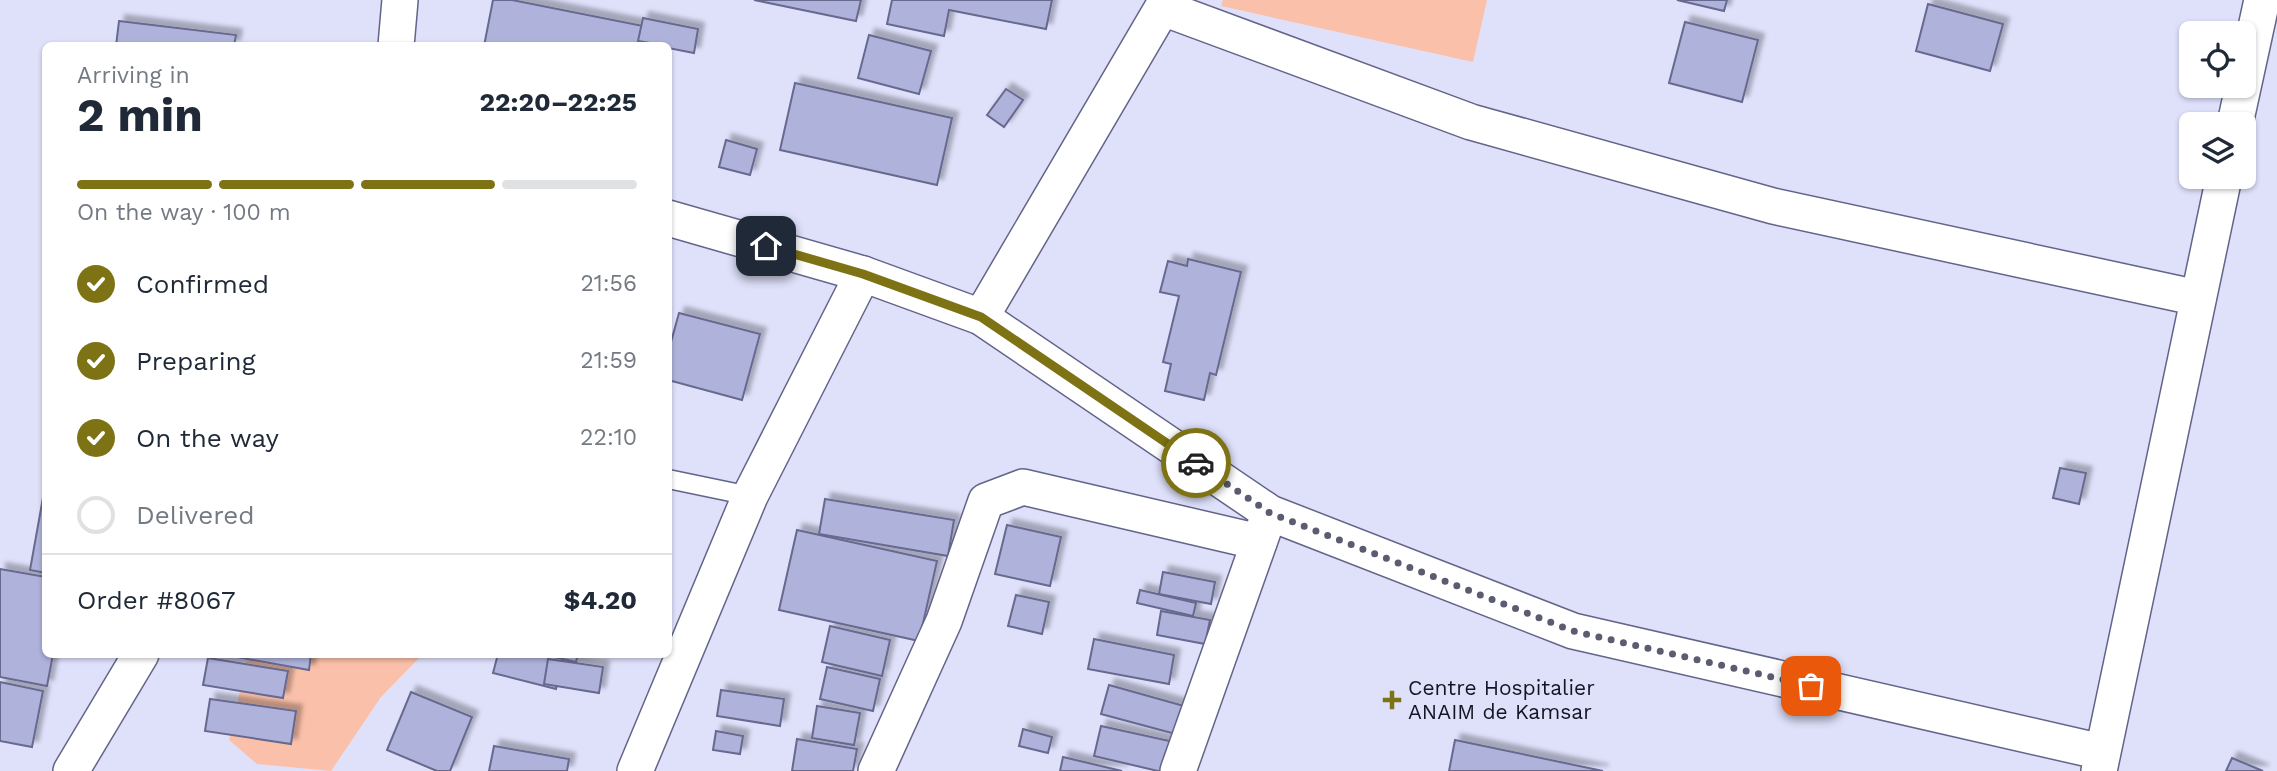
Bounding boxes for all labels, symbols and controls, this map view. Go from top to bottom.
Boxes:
map controls [2179,21,2256,189]
button: locate [2179,21,2256,98]
text: Arriving in [77,62,190,89]
text: 22:20–22:25 [480,87,637,117]
text: 2 min [77,88,203,142]
button: layers [2179,112,2256,189]
text: On the way · 100 m [77,199,291,226]
pin [736,216,796,276]
icon: home [747,227,785,265]
icon: check [77,265,115,303]
text: Confirmed [136,269,269,299]
text: 21:56 [580,270,637,297]
icon: check [77,342,115,380]
text: Preparing [136,346,256,376]
text: 21:59 [580,347,637,374]
icon: check [77,419,115,457]
text: On the way [136,423,279,453]
text: 22:10 [580,424,637,451]
courier [1161,428,1231,498]
icon: car [1177,444,1215,482]
text: Delivered [136,500,255,530]
text: Order #8067 [77,585,236,615]
text: $4.20 [564,585,637,615]
pin [1781,656,1841,716]
icon: bag [1792,667,1830,705]
place label: Centre Hospitalier ANAIM de Kamsar [1408,675,1595,724]
marker: Centre Hospitalier ANAIM de Kamsar [1382,690,1402,710]

